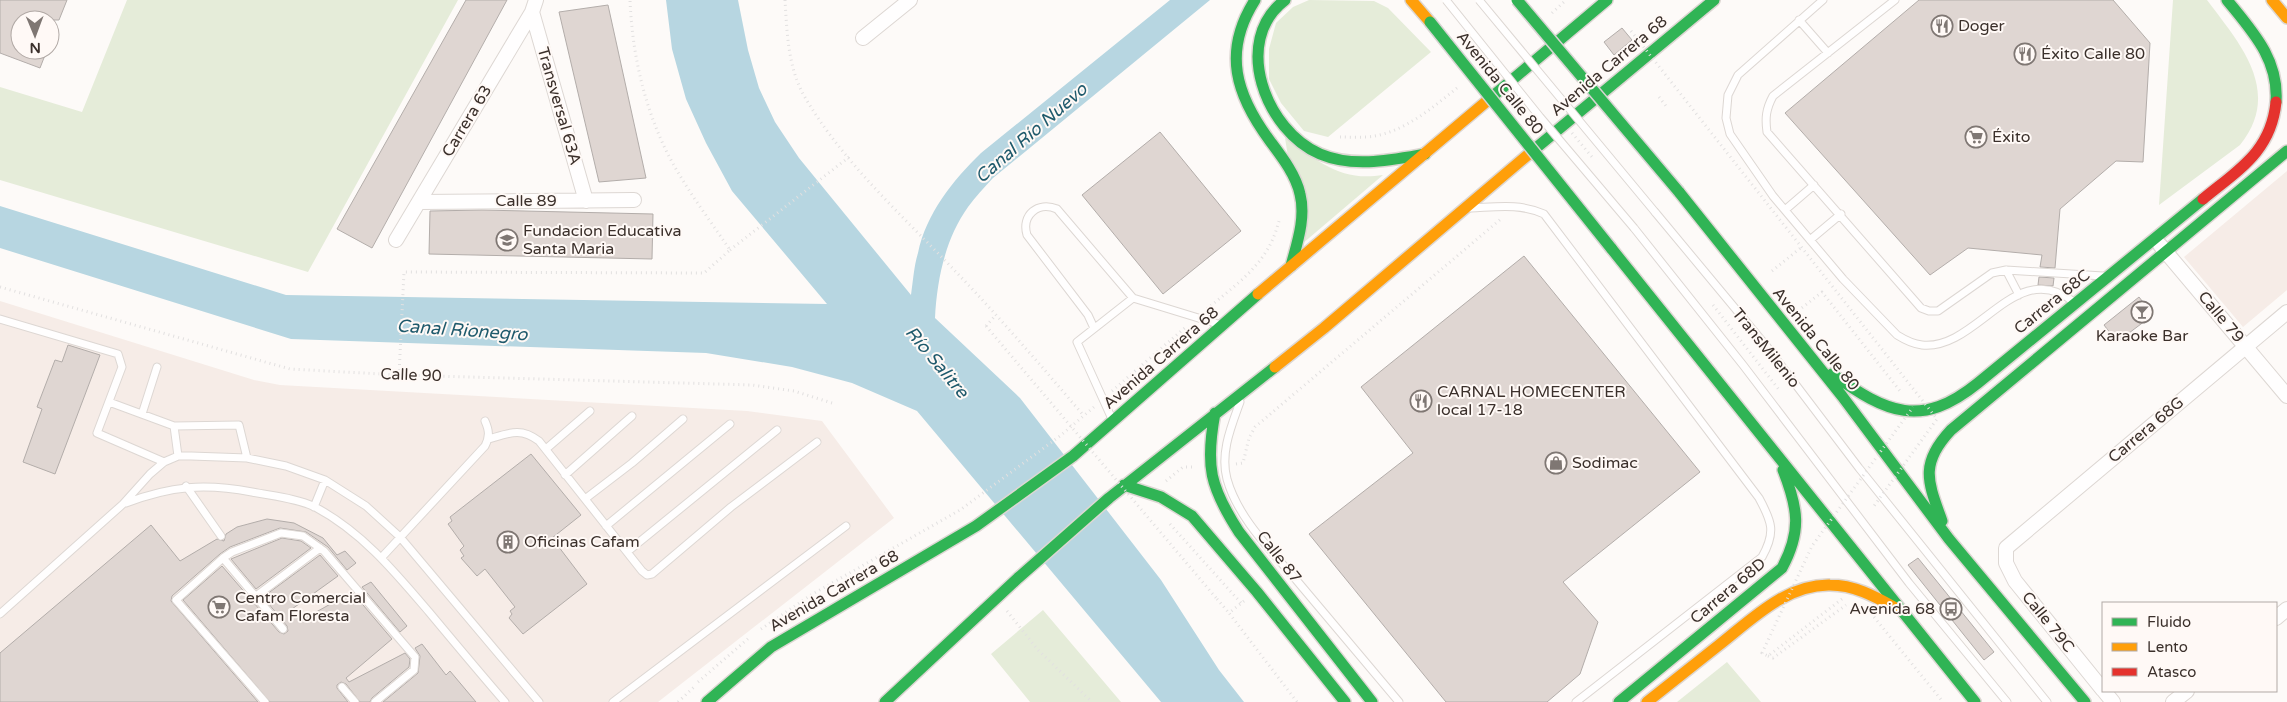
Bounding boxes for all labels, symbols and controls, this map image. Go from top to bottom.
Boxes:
north arrow [10,10,60,60]
street label: Avenida Carrera 68 [1547,11,1671,121]
restaurant icon: Doger [1930,14,1954,38]
place label: Doger [1958,16,2006,36]
street label: Avenida Calle 80 [1452,27,1548,139]
text: N [29,39,41,56]
restaurant icon: Éxito Calle 80 [2013,42,2037,66]
place label: Éxito Calle 80 [2041,44,2145,64]
street label: Transversal 63A [533,45,585,167]
water label: Canal Río Nuevo [970,78,1092,188]
street label: Carrera 63 [438,81,496,161]
supermarket icon: Éxito [1964,125,1988,149]
place label: Éxito [1992,127,2031,147]
street label: Calle 89 [495,191,557,211]
place label: Fundacion Educativa Santa Maria [523,221,682,259]
school or university icon: Fundacion Educativa Santa Maria [495,228,519,252]
street label: Carrera 68C [2010,265,2094,339]
street label: Avenida Calle 80 [1768,283,1864,395]
street label: Calle 79 [2194,287,2248,347]
bar icon: Karaoke Bar [2130,300,2154,324]
street label: Avenida Carrera 68 [1099,302,1223,414]
street label: TransMilenio [1728,304,1804,392]
water label: Canal Rionegro [396,314,529,346]
water label: Río Salitre [901,322,974,403]
place label: Karaoke Bar [2096,326,2189,346]
street label: Calle 90 [380,364,442,386]
place label: CARNAL HOMECENTER local 17-18 [1437,382,1626,420]
restaurant icon: CARNAL HOMECENTER local 17-18 [1409,389,1433,413]
street label: Carrera 68G [2104,393,2188,467]
shop icon: Sodimac [1544,451,1568,475]
place label: Sodimac [1572,453,1638,473]
street label: Calle 87 [1252,527,1306,587]
building icon: Oficinas Cafam [496,530,520,554]
place label: Oficinas Cafam [524,532,640,552]
street label: Avenida Carrera 68 [766,546,902,636]
street label: Carrera 68D [1686,554,1770,628]
place label: Centro Comercial Cafam Floresta [235,588,366,626]
street label: Calle 79C [2017,588,2079,656]
supermarket icon: Centro Comercial Cafam Floresta [207,595,231,619]
bus stop icon: Avenida 68 [1939,597,1963,621]
place label: Avenida 68 [1849,599,1935,619]
legend [2102,602,2277,692]
text: Fluido [2147,613,2191,631]
text: Lento [2147,638,2188,656]
text: Atasco [2147,663,2196,681]

